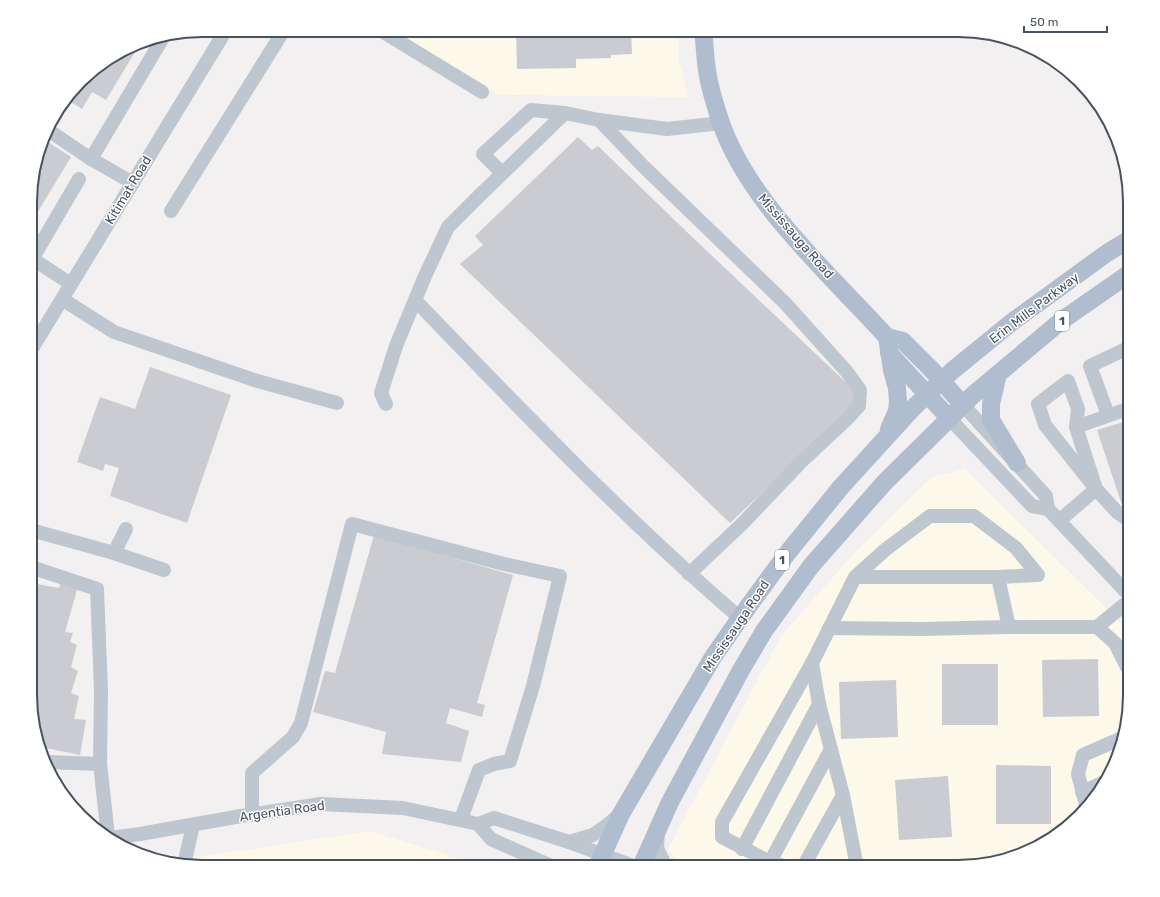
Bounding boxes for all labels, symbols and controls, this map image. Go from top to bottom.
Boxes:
scale bar [1024,8,1107,34]
text: 50 m [1030,15,1058,29]
street label: Kitimat Road [102,153,154,227]
street label: Mississauga Road [754,191,837,282]
street label: Erin Mills Parkway [986,269,1082,347]
road number: 1 [1055,311,1069,331]
road number: 1 [775,550,789,570]
street label: Mississauga Road [700,577,773,675]
street label: Argentia Road [238,798,326,825]

